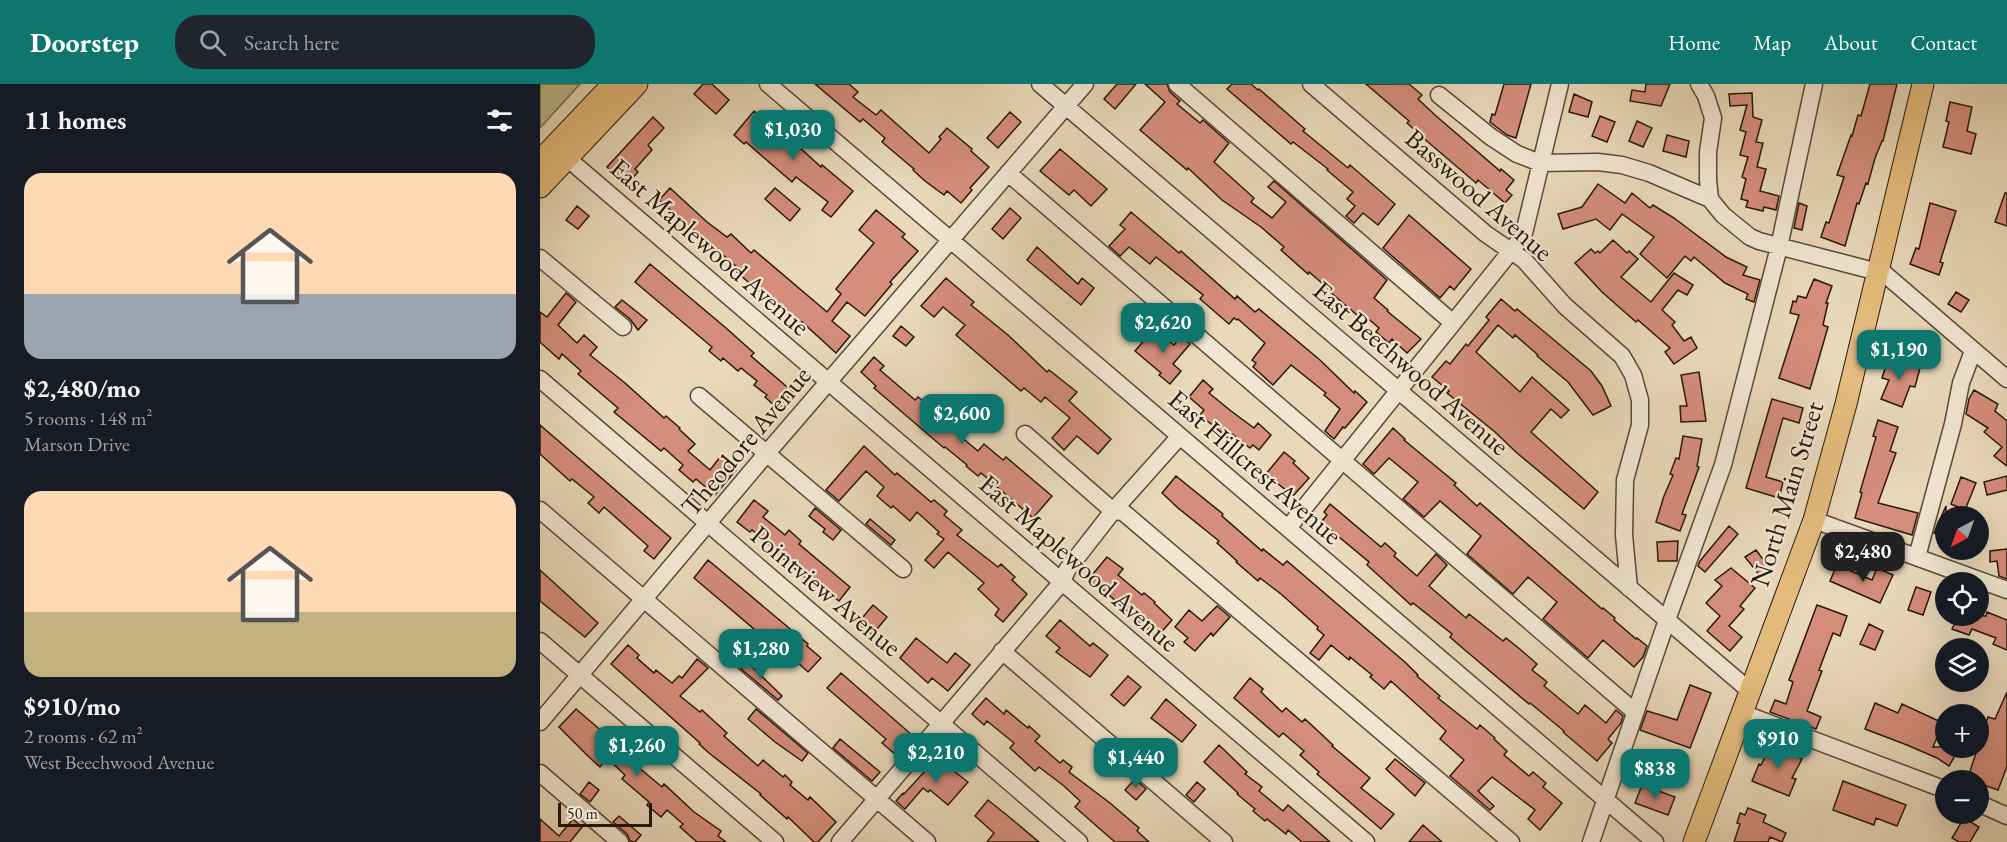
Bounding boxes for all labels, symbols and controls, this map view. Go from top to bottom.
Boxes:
search box [175,15,595,69]
text: Doorstep [30,24,139,60]
icon: search [196,26,229,59]
text: Search here [244,28,339,57]
text: Home [1668,29,1720,56]
text: Map [1753,29,1791,56]
text: About [1824,29,1877,56]
text: Contact [1910,29,1977,56]
text: 11 homes [24,103,126,137]
icon: filters [483,104,516,137]
pin: $1,030 [744,110,842,161]
text: $1,030 [765,116,821,142]
street label: Basswood Avenue [1398,121,1561,269]
street label: East Maplewood Avenue [603,150,818,343]
icon: home [216,212,324,320]
street label: East Beechwood Avenue [1306,273,1517,463]
pin: $2,620 [1114,303,1212,354]
text: $2,620 [1135,309,1191,335]
pin: $1,190 [1850,330,1948,381]
text: $1,190 [1871,336,1927,362]
street label: Theodore Avenue [673,359,819,523]
text: $2,480/mo [24,371,140,405]
street label: East Hillcrest Avenue [1161,381,1350,552]
pin: $2,600 [913,394,1011,445]
street label: North Main Street [1742,397,1831,591]
text: $2,600 [934,400,990,426]
text: 5 rooms · 148 m² [24,405,152,431]
text: Marson Drive [24,431,130,457]
street label: East Maplewood Avenue [972,466,1187,659]
north arrow [1935,506,1989,560]
map controls [1935,506,1989,824]
street label: Pointview Avenue [744,517,909,664]
icon: home [216,530,324,638]
pin: $2,480 [1814,532,1912,583]
text: $2,480 [1835,538,1891,564]
button: locate [1935,572,1989,626]
pin: $1,280 [712,629,810,680]
text: $1,280 [733,635,789,661]
button: layers [1935,638,1989,692]
text: $910/mo [24,689,120,723]
button: + [1935,704,1989,758]
pin: $910 [1742,719,1814,770]
text: 2 rooms · 62 m² [24,723,143,749]
text: $910 [1758,725,1798,751]
pin: $1,260 [588,726,686,777]
text: $1,260 [609,732,665,758]
pin: $2,210 [887,733,985,784]
pin: $1,440 [1087,738,1185,789]
text: $2,210 [908,739,964,765]
text: $1,440 [1108,744,1164,770]
text: West Beechwood Avenue [24,749,214,775]
pin: $838 [1619,749,1691,800]
text: $838 [1635,755,1675,781]
button: − [1935,770,1989,824]
scale bar [558,800,652,828]
text: 50 m [567,803,598,824]

